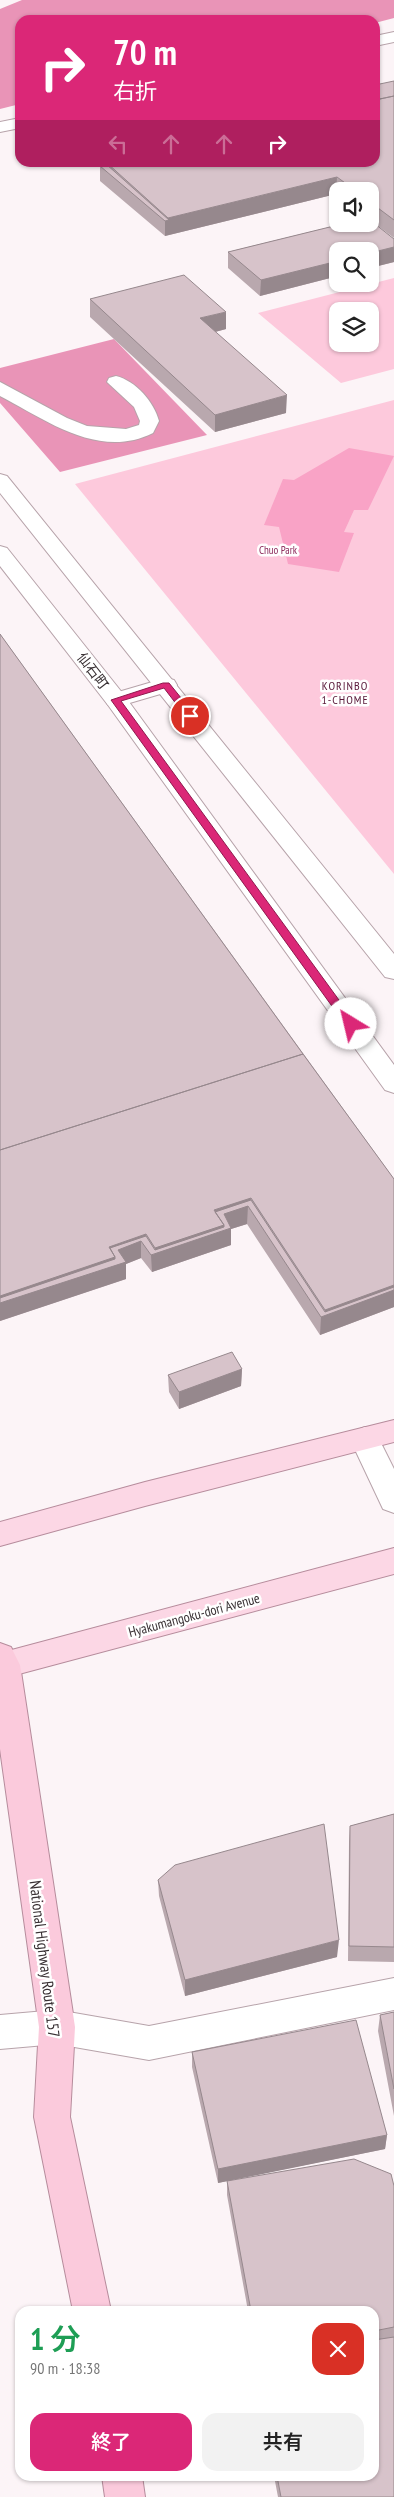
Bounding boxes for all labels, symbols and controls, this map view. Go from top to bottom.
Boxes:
text: 70 m [113,29,177,75]
icon: right [30,35,95,100]
text: 右折 [113,77,157,105]
icon: left [104,130,132,158]
icon: ahead [157,130,185,158]
icon: ahead [210,130,238,158]
icon: right [263,130,291,158]
map controls [329,182,379,352]
button: sound [329,182,379,232]
button: search [329,242,379,292]
button: layers [329,302,379,352]
park label: Chuo Park [259,543,298,557]
street label: 仙石町 [73,649,113,693]
district label: KORINBO 1-CHOME [321,678,369,707]
pin [169,695,211,737]
icon: arrive [176,702,204,730]
position arrow [324,997,376,1049]
street label: Hyakumangoku-dori Avenue [126,1589,262,1641]
street label: National Highway Route 157 [25,1879,65,2039]
text: 1 分 [30,2319,81,2358]
button: close [312,2323,364,2375]
text: 90 m · 18:38 [30,2358,101,2378]
button: 終了 [30,2413,192,2471]
button: 共有 [202,2413,364,2471]

